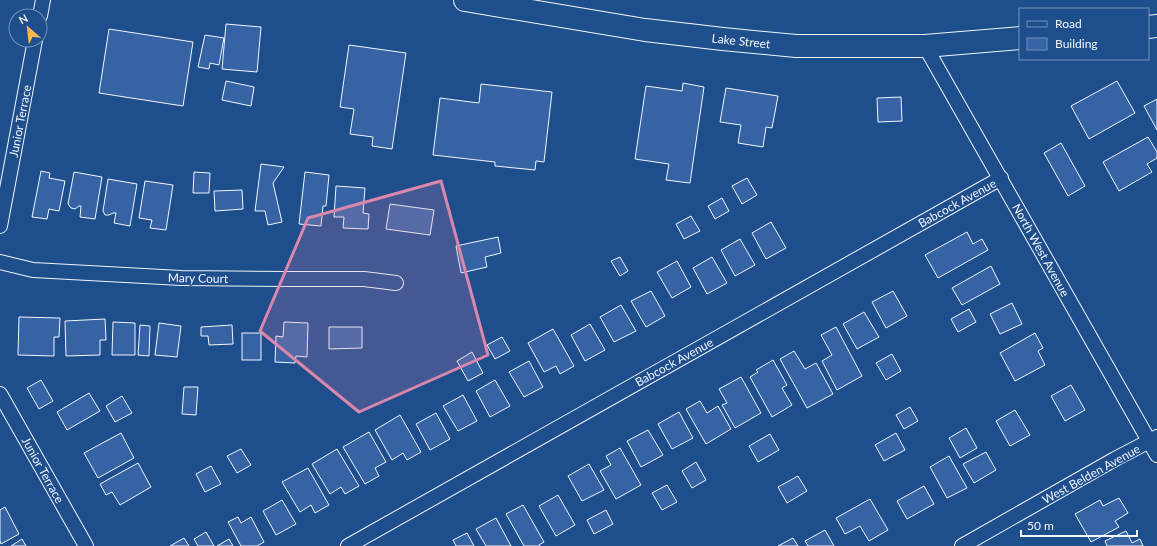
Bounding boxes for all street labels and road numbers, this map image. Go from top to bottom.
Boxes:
street label: Lake Street [711,30,772,52]
street label: Junior Terrace [6,84,34,158]
street label: Babcock Avenue [915,175,999,231]
street label: North West Avenue [1009,201,1073,299]
street label: Mary Court [168,270,229,286]
street label: Babcock Avenue [632,334,716,390]
street label: Junior Terrace [19,434,67,506]
street label: West Belden Avenue [1039,441,1143,507]

